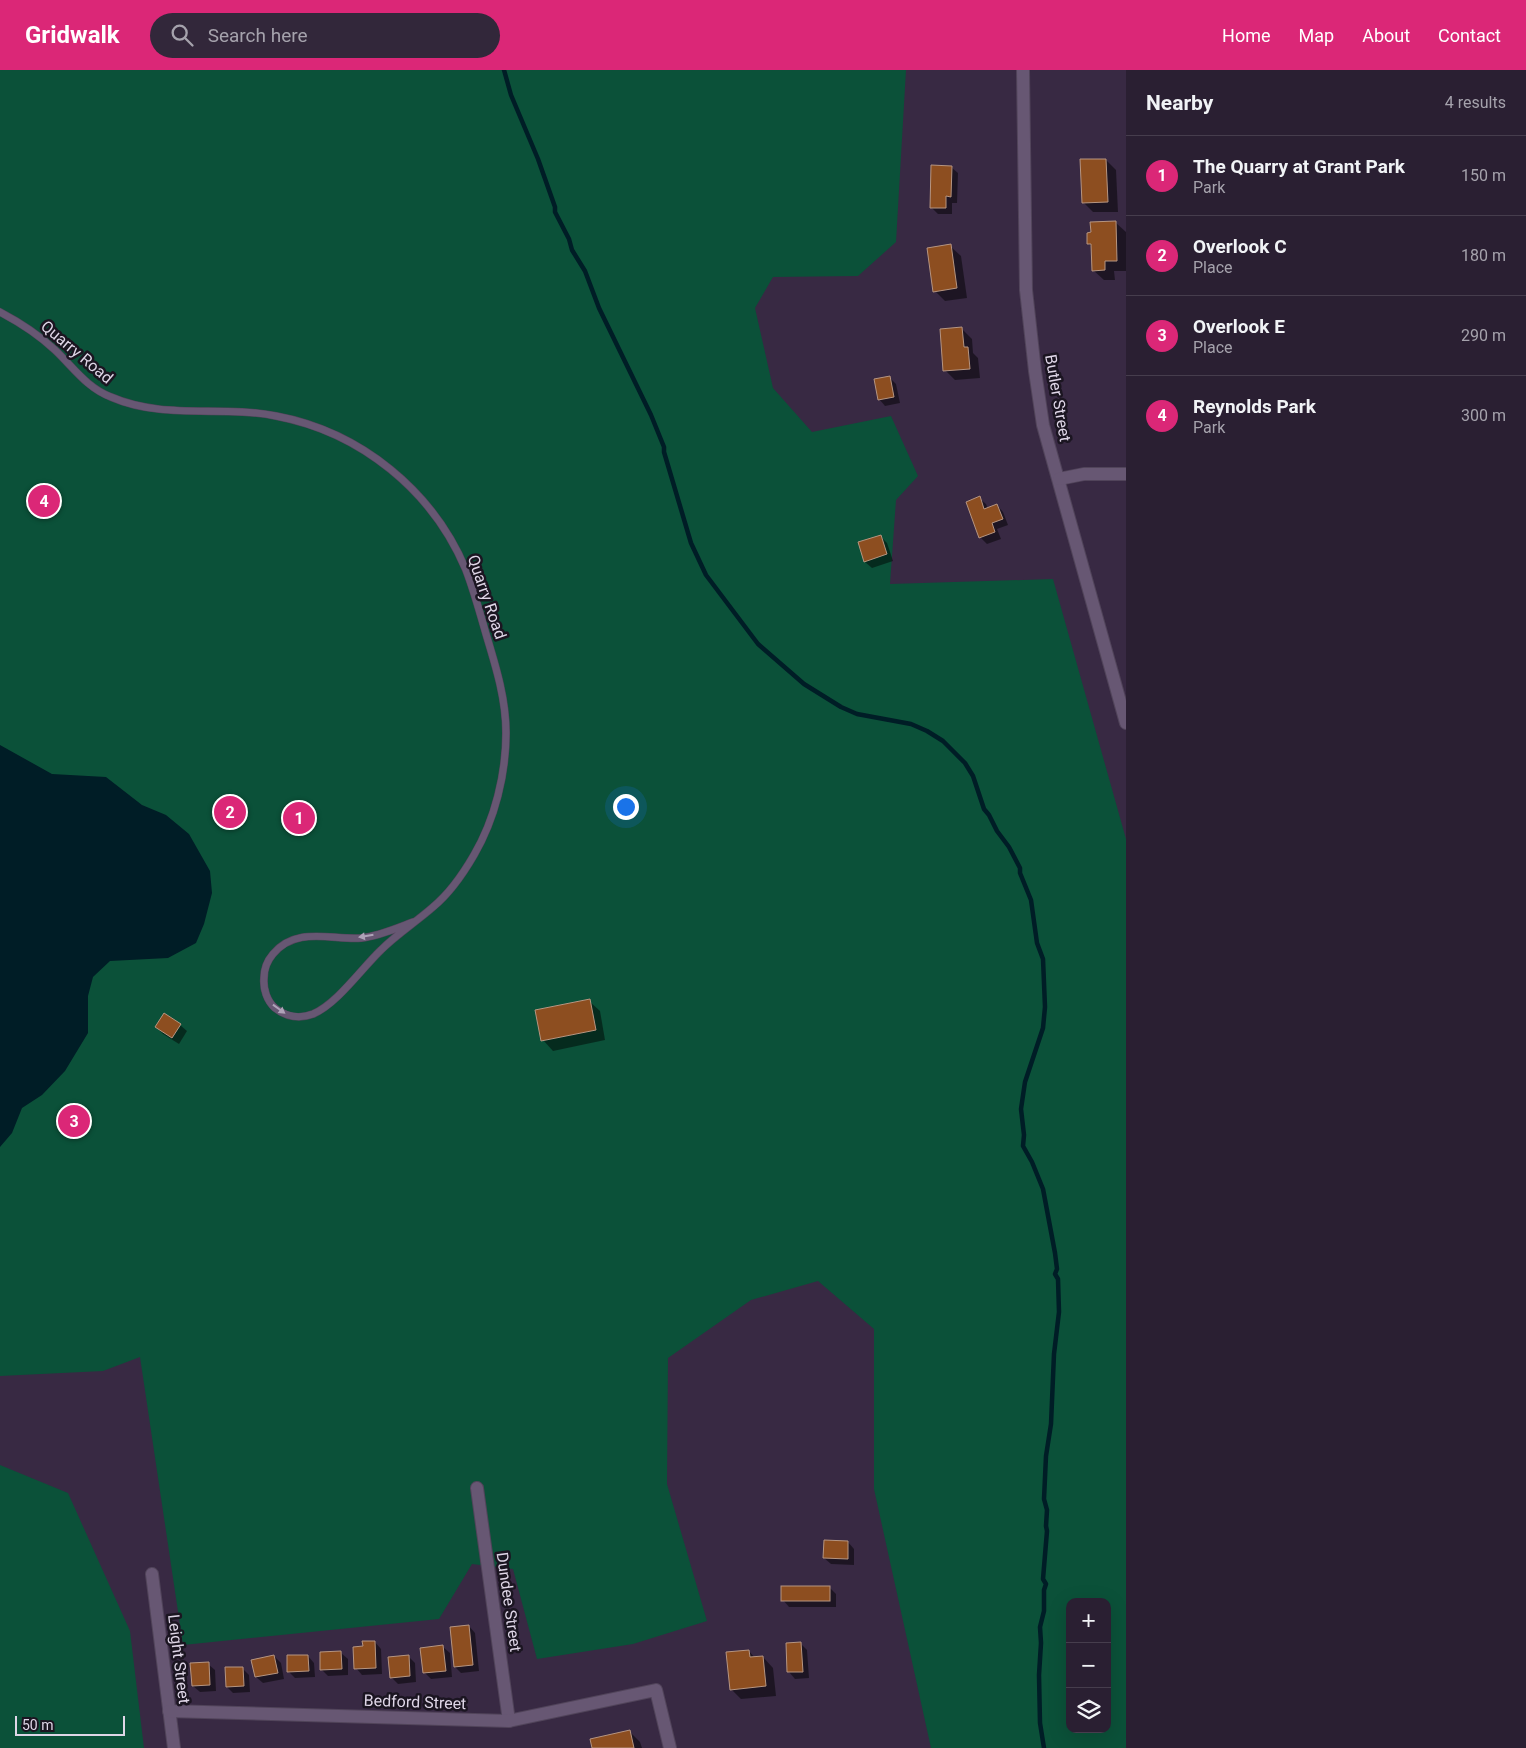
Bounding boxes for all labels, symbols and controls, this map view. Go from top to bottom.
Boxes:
search box [150,13,500,58]
text: Gridwalk [25,21,120,49]
icon: search [168,21,196,49]
text: Search here [208,24,308,47]
text: Home [1222,25,1271,46]
text: Map [1299,25,1334,46]
text: About [1362,25,1410,46]
text: Contact [1438,25,1501,46]
text: Nearby [1146,91,1213,115]
text: 4 results [1445,93,1506,112]
text: The Quarry at Grant Park [1193,155,1405,178]
text: 1 [1157,166,1167,185]
text: 150 m [1461,166,1506,185]
text: Park [1193,178,1225,197]
text: Overlook C [1193,235,1287,258]
text: 2 [1157,246,1167,265]
text: 180 m [1461,246,1506,265]
text: Place [1193,258,1233,277]
text: Overlook E [1193,315,1285,338]
street label: Quarry Road [37,317,117,387]
text: 3 [1157,326,1167,345]
text: 290 m [1461,326,1506,345]
text: Place [1193,338,1233,357]
street label: Butler Street [1041,353,1075,443]
text: Reynolds Park [1193,395,1316,418]
text: 4 [1157,406,1167,425]
text: 300 m [1461,406,1506,425]
text: Park [1193,418,1225,437]
pin: 4 [28,482,60,520]
street label: Quarry Road [464,552,510,642]
pin: 2 [214,793,246,831]
your location [613,794,639,820]
pin: 1 [283,799,315,837]
one-way arrow [358,933,374,941]
one-way arrow [272,1004,286,1014]
pin: 3 [58,1102,90,1140]
street label: Dundee Street [493,1551,525,1653]
map controls [1066,1598,1111,1733]
button: + [1066,1598,1111,1643]
street label: Leight Street [164,1613,194,1705]
button: − [1066,1643,1111,1688]
button: layers [1066,1688,1111,1733]
street label: Bedford Street [363,1691,467,1713]
scale bar [15,1713,125,1736]
text: 50 m [22,1717,54,1733]

